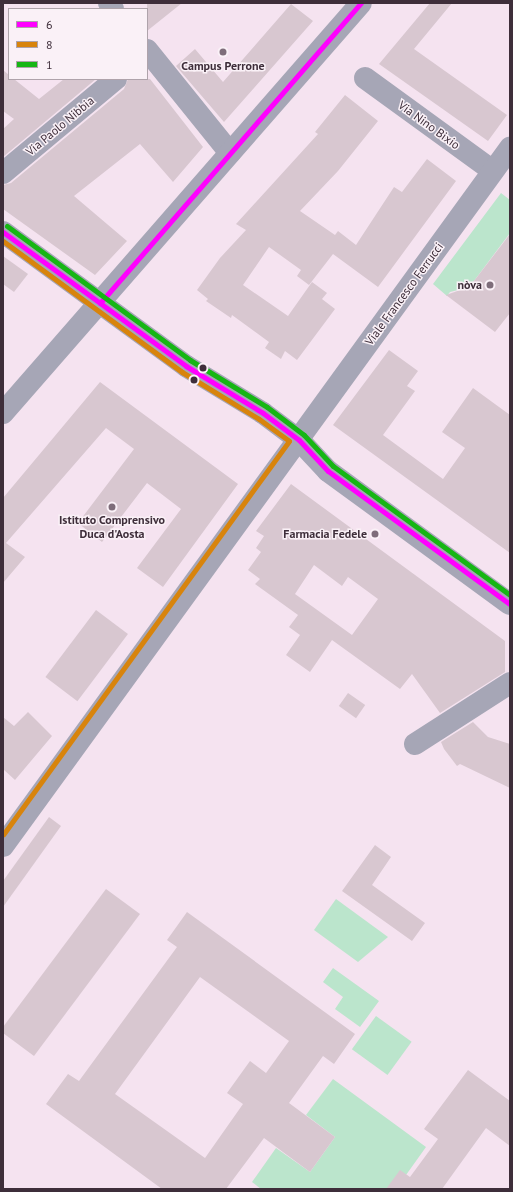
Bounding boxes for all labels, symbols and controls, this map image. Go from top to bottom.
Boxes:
legend [8,8,148,80]
text: 6 [46,17,53,32]
text: 8 [46,37,53,52]
marker: Campus Perrone [218,47,228,57]
text: 1 [46,57,53,72]
place label: Campus Perrone [181,59,265,73]
street label: Via Paolo Nibbia [23,93,97,159]
street label: Via Nino Bixio [395,98,463,152]
street label: Viale Francesco Ferrucci [362,240,446,348]
place label: nòva [457,278,482,292]
marker: nòva [485,280,495,290]
unlabelled marker [198,363,208,373]
unlabelled marker [189,375,199,385]
marker: Istituto Comprensivo Duca d'Aosta [107,502,117,512]
place label: Istituto Comprensivo Duca d'Aosta [59,513,165,541]
place label: Farmacia Fedele [283,527,367,541]
marker: Farmacia Fedele [370,529,380,539]

